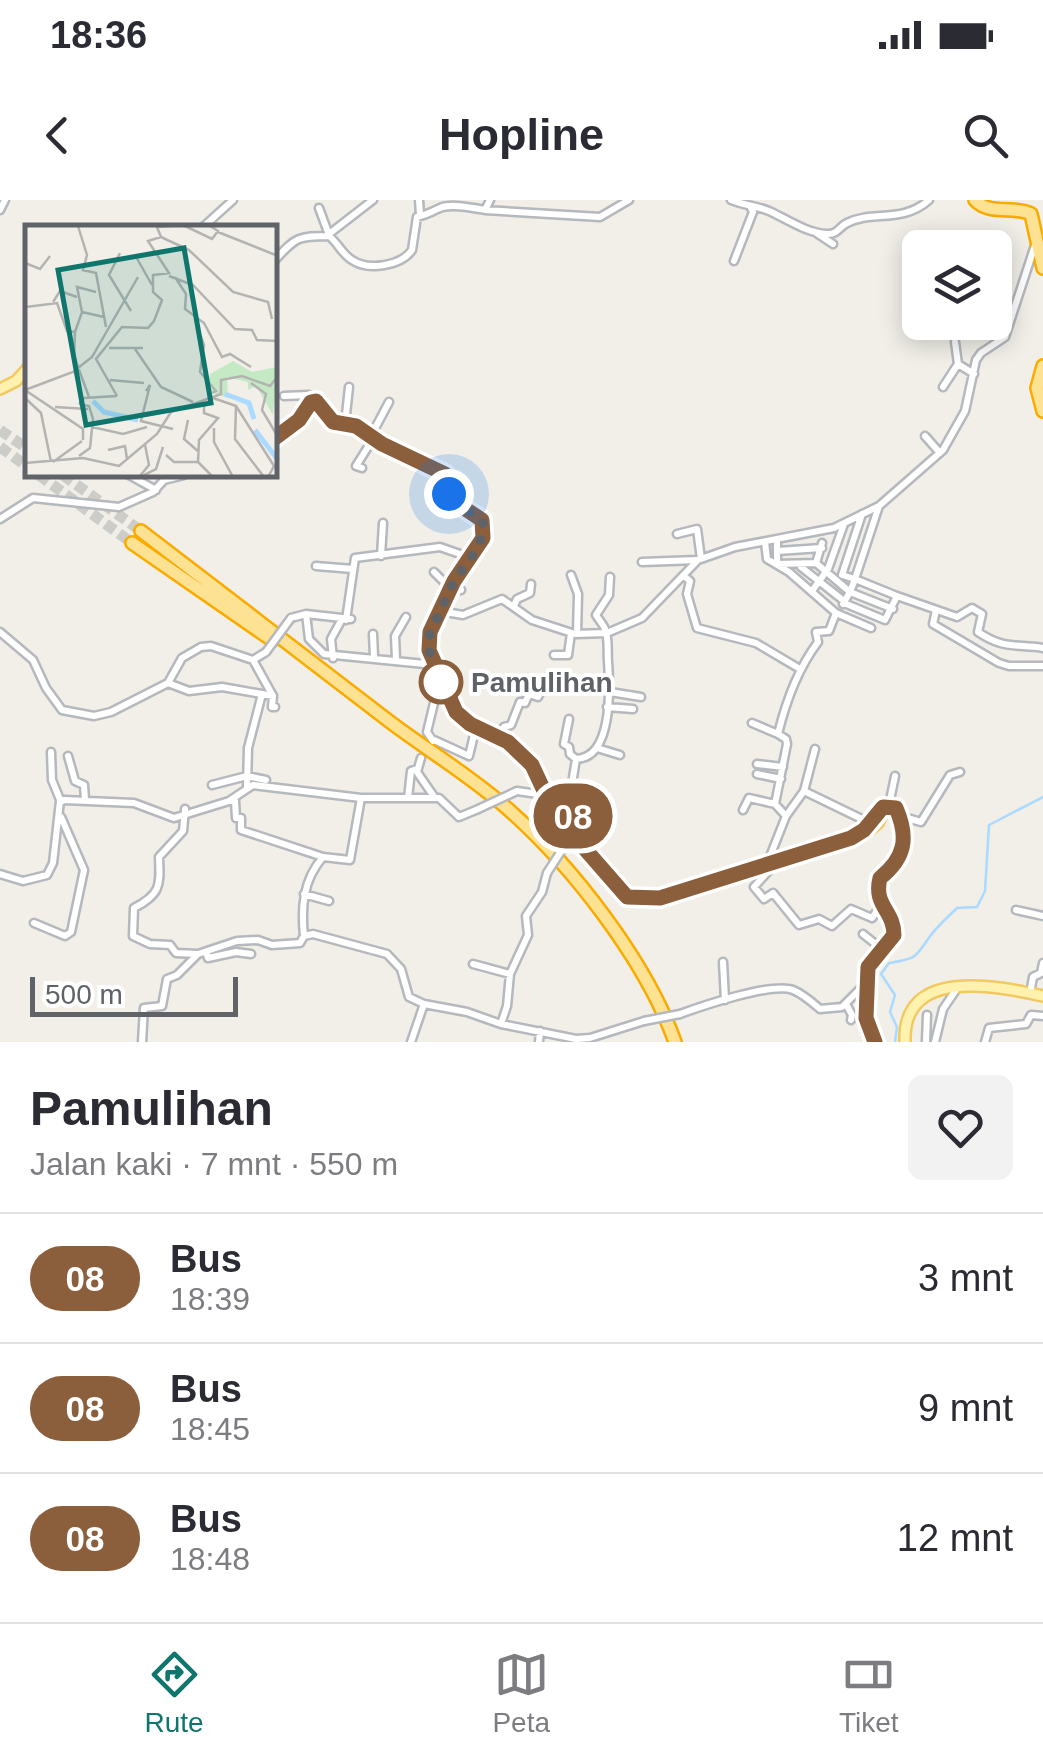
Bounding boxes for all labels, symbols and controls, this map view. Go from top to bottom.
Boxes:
text: 18:36 [50,14,147,56]
icon: back [30,108,85,163]
icon: search [958,108,1013,163]
text: Hopline [439,109,604,160]
inset map [25,225,278,478]
map controls [902,230,1012,340]
button: layers [902,230,1012,340]
your location [424,469,474,519]
marker: Pamulihan [420,661,462,703]
place label: Pamulihan [471,667,613,698]
line badge: 08 [528,784,618,848]
text: 08 [554,797,592,836]
scale bar [30,972,238,1016]
text: 500 m [45,979,123,1010]
button: heart [908,1075,1013,1180]
text: Pamulihan [30,1082,273,1135]
text: Jalan kaki · 7 mnt · 550 m [30,1146,398,1182]
text: Bus [170,1238,242,1280]
text: 3 mnt [918,1257,1013,1299]
text: 08 [66,1259,104,1298]
text: 18:39 [170,1281,250,1317]
text: Bus [170,1368,242,1410]
text: 9 mnt [918,1387,1013,1429]
text: 08 [66,1389,104,1428]
text: 18:45 [170,1411,250,1447]
text: Bus [170,1498,242,1540]
text: 12 mnt [897,1517,1013,1559]
text: 08 [66,1519,104,1558]
text: 18:48 [170,1541,250,1577]
tab: Rute [144,1647,204,1739]
tab: Peta [492,1647,550,1739]
tab: Tiket [839,1647,899,1739]

